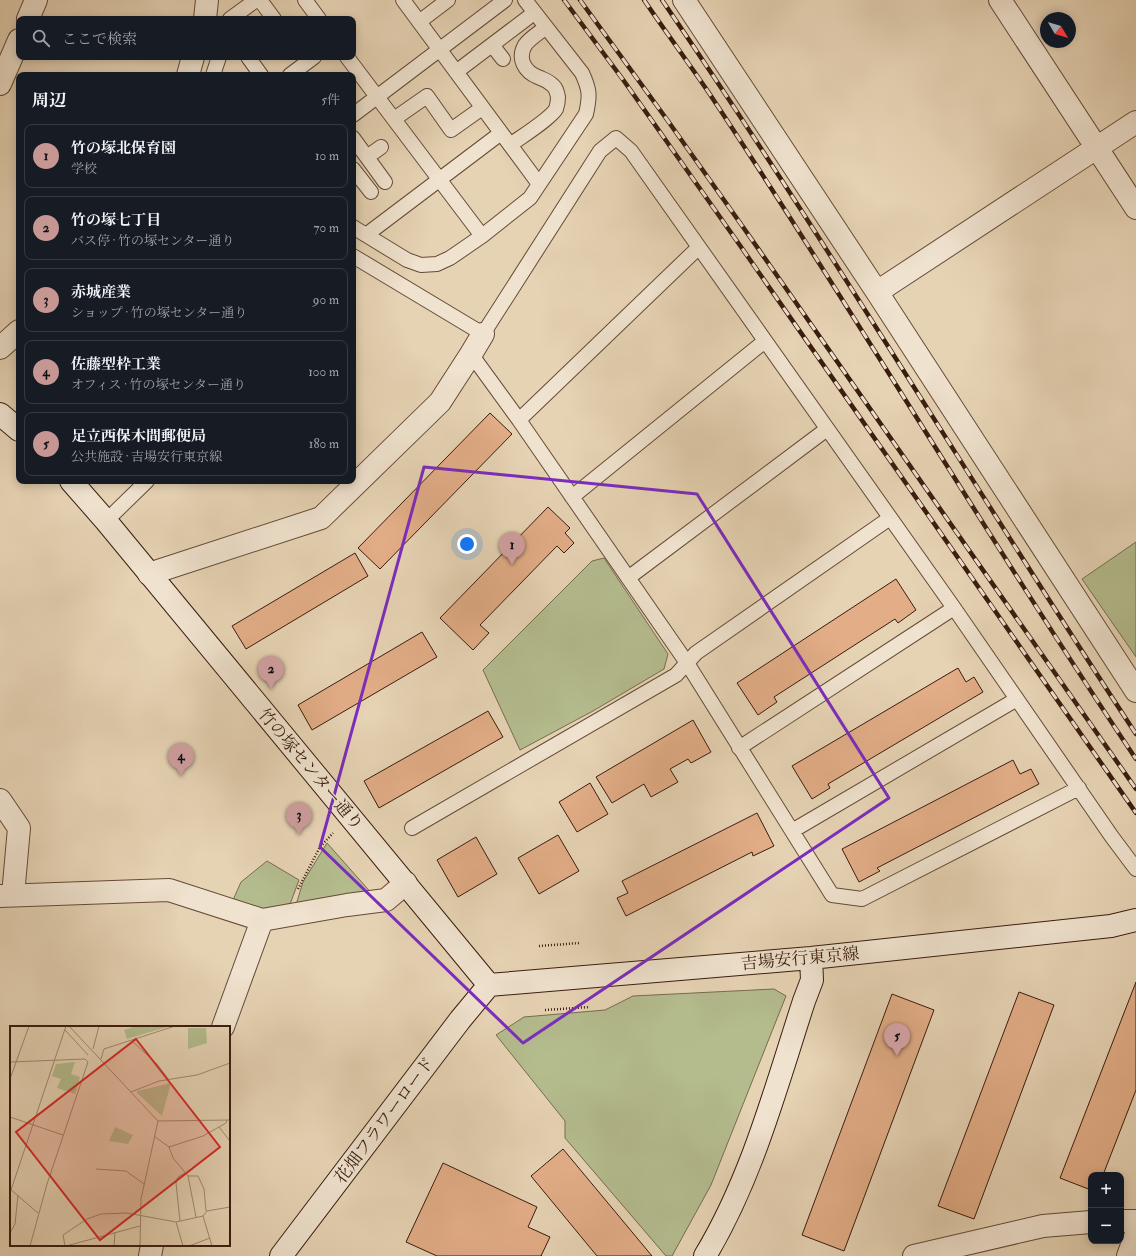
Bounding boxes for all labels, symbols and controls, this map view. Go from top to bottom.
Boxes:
north arrow [1040,12,1076,48]
search box [16,16,356,60]
icon: search [30,27,52,49]
text: ここで検索 [62,30,137,49]
text: 周辺 [32,90,66,111]
text: 5件 [321,92,340,108]
text: 竹の塚北保育園 [71,139,176,158]
text: 1 [44,148,48,164]
text: 10 m [315,148,339,164]
text: 学校 [71,161,97,177]
text: 竹の塚七丁目 [71,211,161,230]
text: 2 [43,220,49,236]
text: 70 m [314,220,339,236]
text: バス停 · 竹の塚センター通り [71,233,235,249]
text: 赤城産業 [71,283,131,302]
text: 3 [44,292,49,308]
text: 90 m [313,292,339,308]
text: ショップ · 竹の塚センター通り [71,305,247,321]
text: 佐藤型枠工業 [71,355,161,374]
text: 4 [42,364,50,380]
text: 100 m [308,364,339,380]
text: オフィス · 竹の塚センター通り [71,377,246,393]
text: 足立西保木間郵便局 [71,427,206,446]
text: 5 [43,436,49,452]
text: 180 m [309,436,339,452]
text: 公共施設 · 吉場安行東京線 [71,449,222,465]
pin: 1 [499,532,525,565]
your location [457,534,477,554]
pin: 2 [258,656,284,689]
street label: 竹の塚センター通り [254,704,368,834]
pin: 4 [168,743,194,776]
pin: 3 [286,802,312,835]
street label: 吉場安行東京線 [740,943,860,974]
pin: 5 [884,1023,910,1056]
inset map [10,1026,230,1246]
street label: 花畑フラワーロード [330,1053,439,1188]
map controls [1088,1172,1124,1244]
button: + [1088,1172,1124,1208]
button: − [1088,1208,1124,1244]

